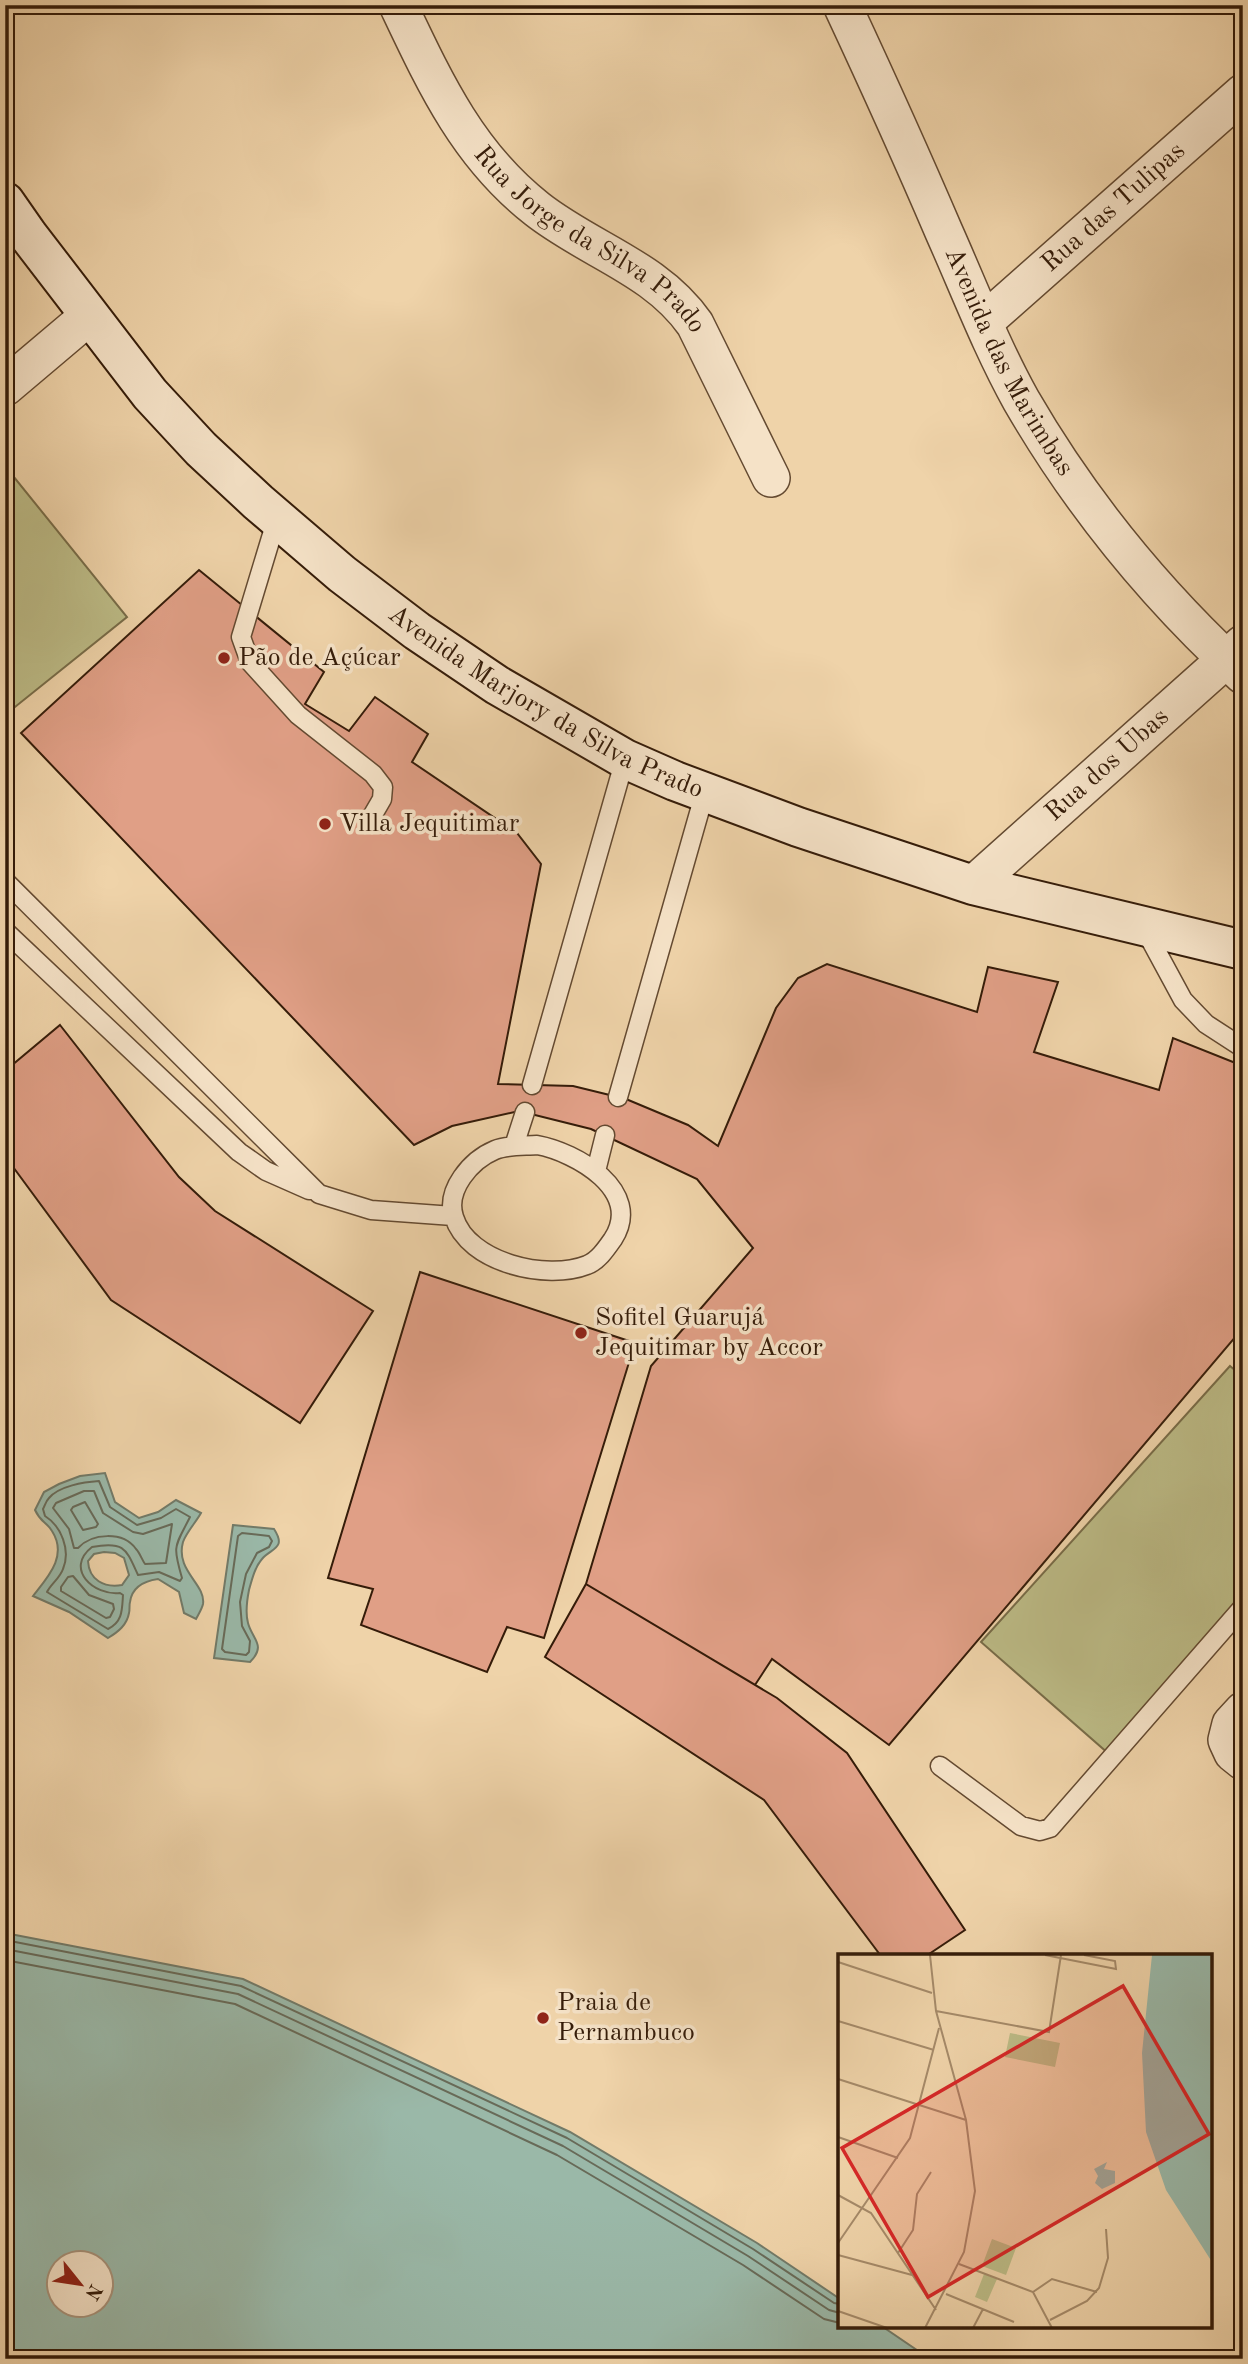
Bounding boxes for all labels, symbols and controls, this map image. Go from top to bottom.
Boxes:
street label: Rua das Tulipas [1037,137,1190,277]
street label: Rua Jorge da Silva Prado [468,141,710,337]
street label: Avenida das Marimbas [940,244,1078,481]
street label: Avenida Marjory da Silva Prado [383,601,707,803]
place label: Pão de Açúcar [238,645,401,671]
marker: Pão de Açúcar [216,650,232,666]
street label: Rua dos Ubas [1041,704,1174,827]
place label: Villa Jequitimar [339,811,520,837]
marker: Villa Jequitimar [317,816,333,832]
place label: Sofitel Guarujá Jequitimar by Accor [595,1305,823,1361]
marker: Sofitel Guarujá Jequitimar by Accor [573,1325,589,1341]
inset map [838,1954,1213,2329]
place label: Praia de Pernambuco [557,1990,695,2046]
marker: Praia de Pernambuco [535,2010,551,2026]
north arrow [46,2248,116,2318]
text: N [80,2280,104,2303]

